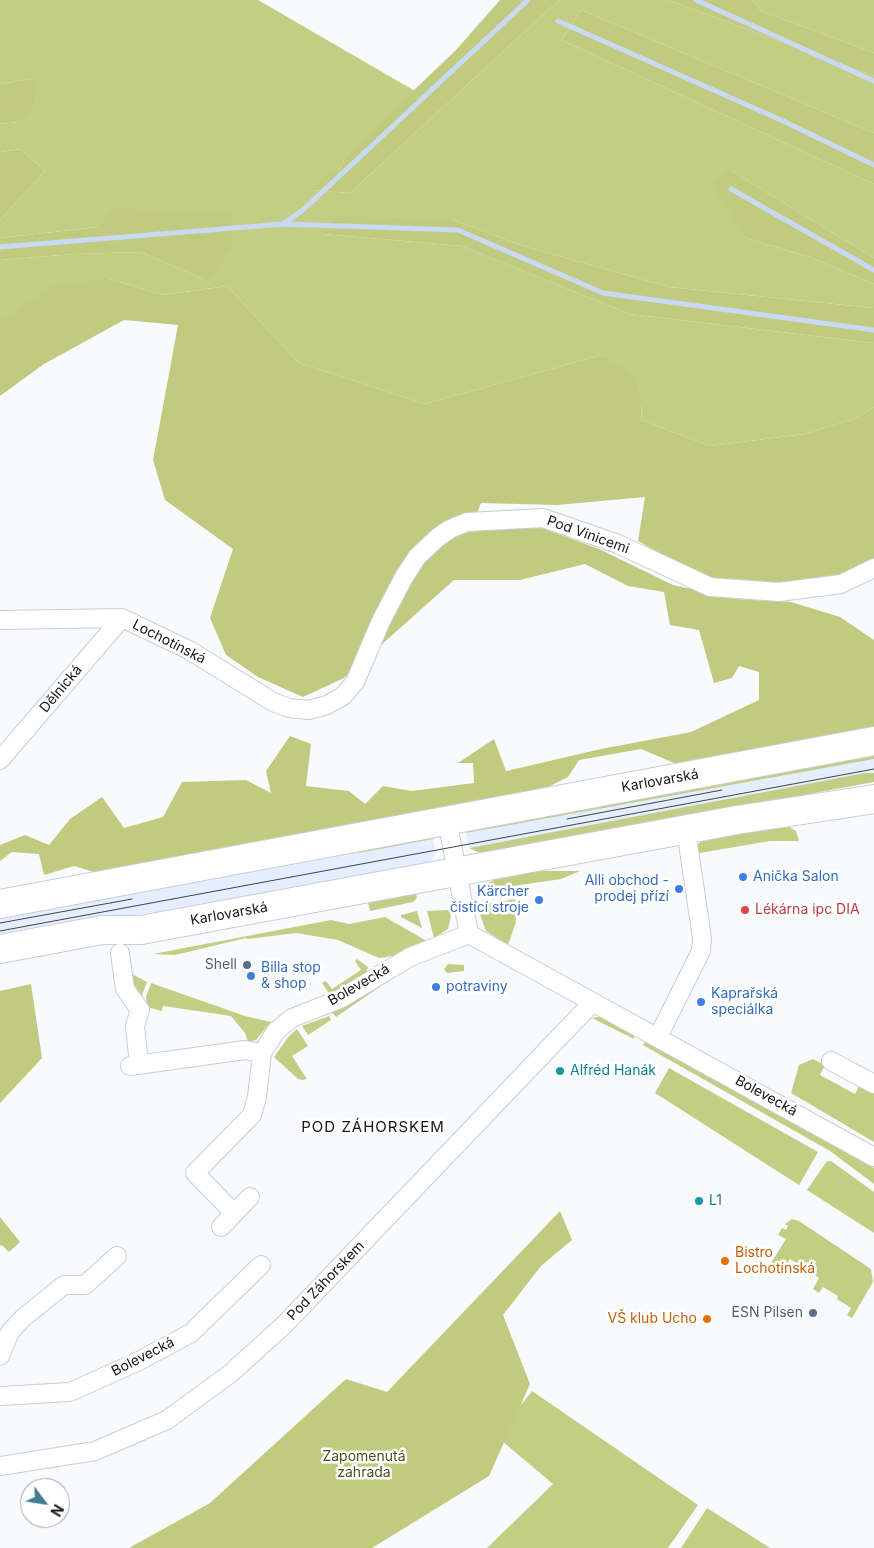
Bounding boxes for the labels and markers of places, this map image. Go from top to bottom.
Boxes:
place label: Anička Salon [753,869,839,885]
marker: Anička Salon [737,871,749,883]
place label: Alli obchod - prodej přízí [585,873,669,906]
marker: Alli obchod - prodej přízí [673,883,685,895]
place label: Kärcher čistící stroje [450,884,529,916]
marker: Kärcher čistící stroje [533,894,545,906]
place label: Lékárna ipc DIA [755,902,860,918]
marker: Lékárna ipc DIA [739,904,751,916]
place label: Shell [205,957,237,973]
marker: Shell [241,959,253,971]
place label: Billa stop & shop [261,960,321,992]
marker: Billa stop & shop [245,970,257,982]
place label: potraviny [446,979,508,995]
marker: potraviny [430,981,442,993]
place label: Kaprařská speciálka [711,986,778,1019]
marker: Kaprařská speciálka [695,996,707,1008]
place label: Alfréd Hanák [570,1063,656,1079]
marker: Alfréd Hanák [554,1065,566,1077]
place label: L1 [709,1193,722,1209]
marker: L1 [693,1195,705,1207]
place label: Bistro Lochotínská [735,1245,815,1278]
marker: Bistro Lochotínská [719,1255,731,1267]
place label: ESN Pilsen [732,1305,803,1321]
marker: ESN Pilsen [807,1307,819,1319]
place label: VŠ klub Ucho [607,1311,697,1327]
marker: VŠ klub Ucho [701,1313,713,1325]

